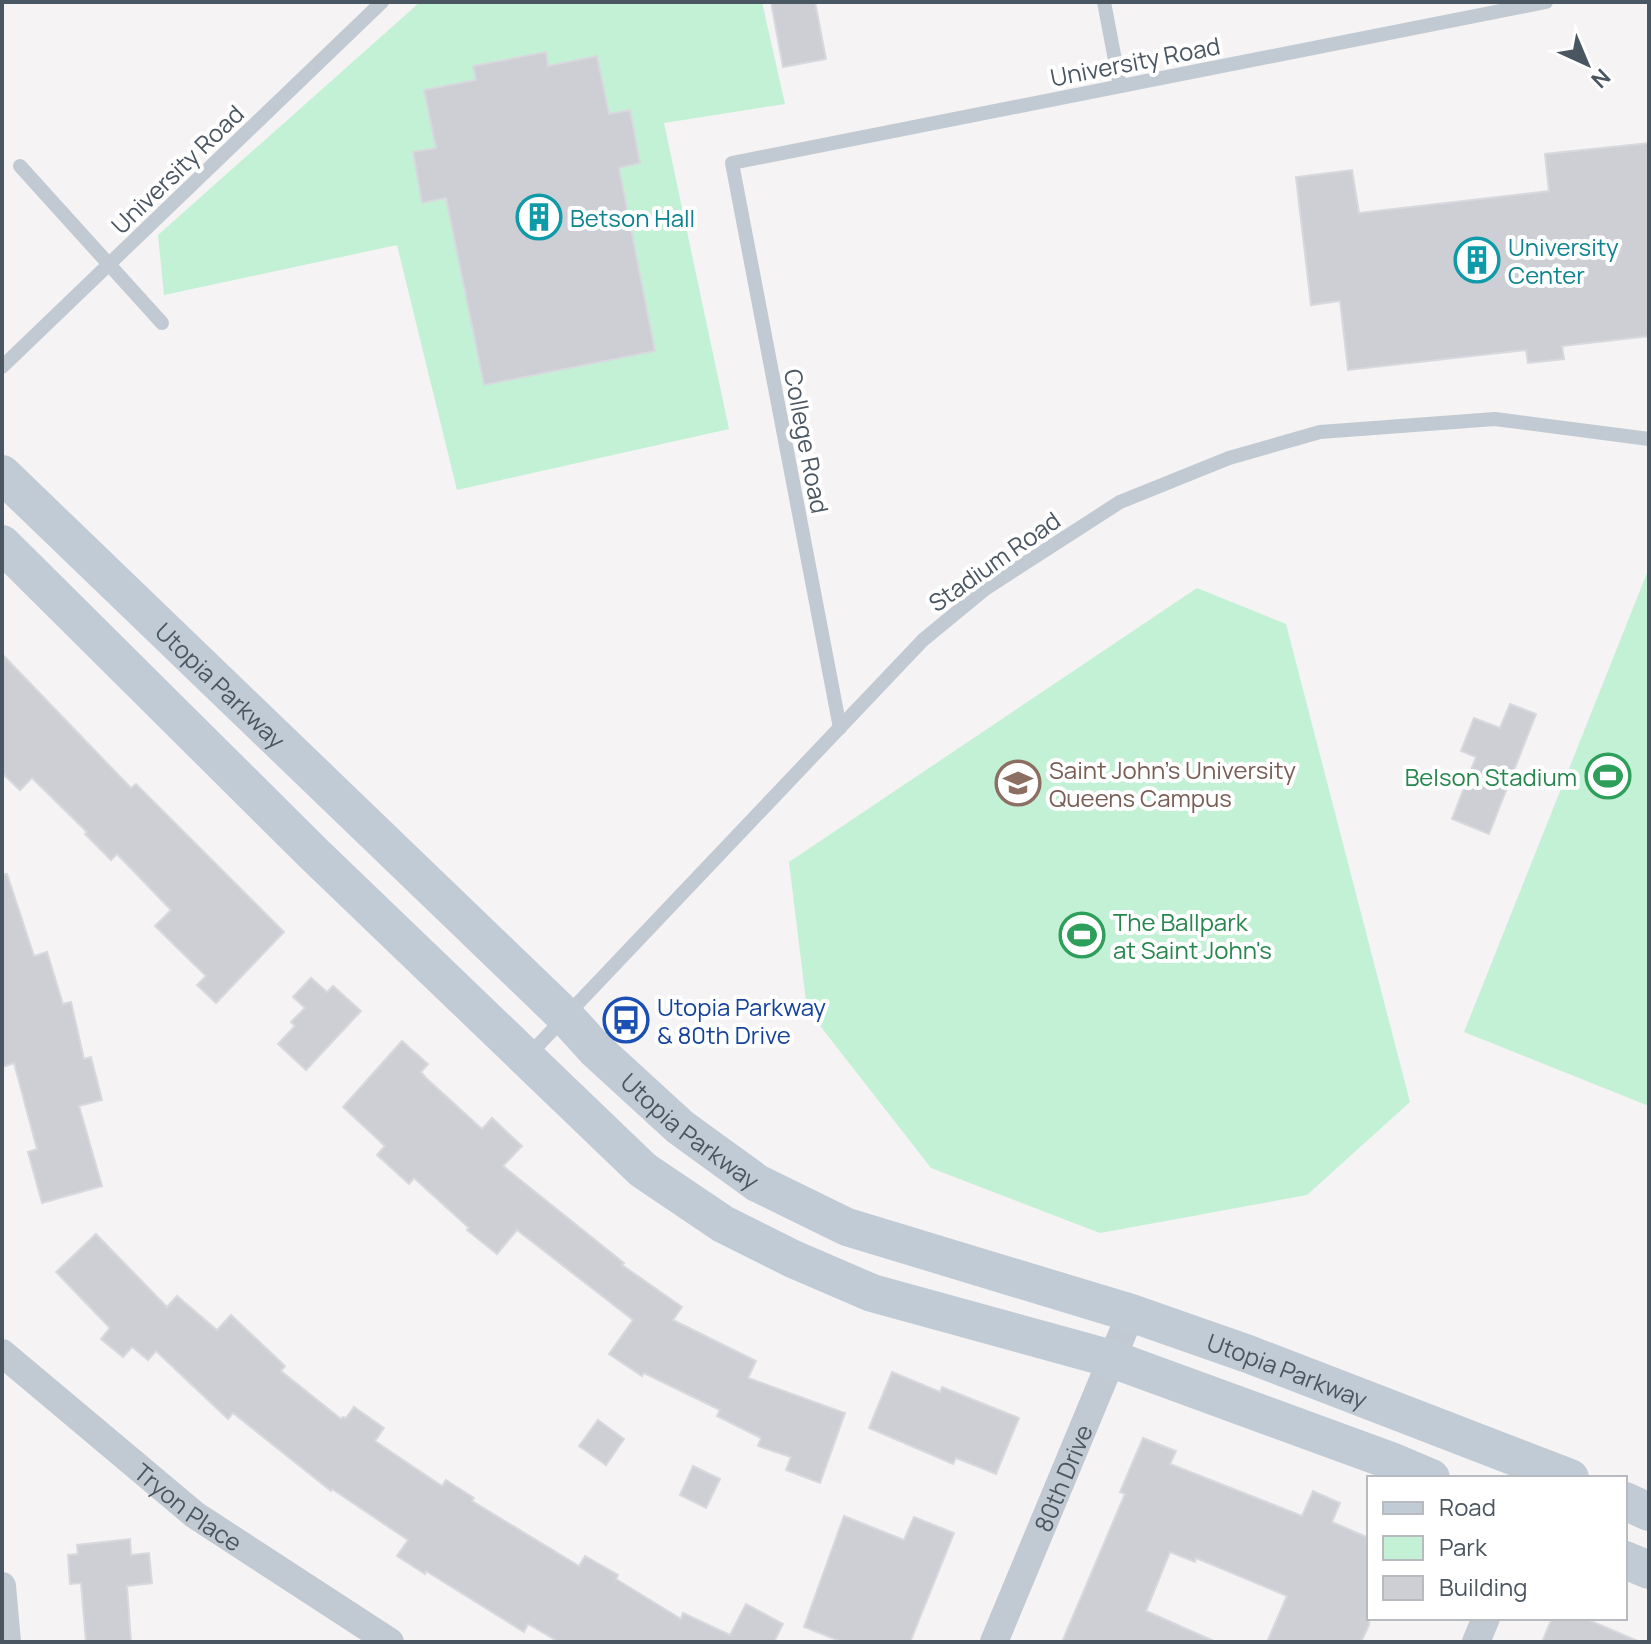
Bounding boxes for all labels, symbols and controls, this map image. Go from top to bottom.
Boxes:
north arrow [1547,24,1627,104]
street label: University Road [1047,28,1223,94]
text: N [1585,62,1617,95]
street label: University Road [104,97,250,241]
building icon: Betson Hall [515,193,563,241]
place label: Betson Hall [570,201,695,234]
place label: University Center [1508,230,1619,291]
building icon: University Center [1453,236,1501,284]
street label: College Road [777,366,837,516]
street label: Stadium Road [922,503,1066,619]
street label: Utopia Parkway [149,614,294,756]
sports icon: Belson Stadium [1584,752,1632,800]
place label: Saint John's University Queens Campus [1049,753,1296,814]
school or university icon: Saint John's University Queens Campus [994,759,1042,807]
place label: Belson Stadium [1405,760,1577,793]
place label: The Ballpark at Saint John's [1113,905,1272,966]
sports icon: The Ballpark at Saint John's [1058,911,1106,959]
place label: Utopia Parkway & 80th Drive [657,990,826,1051]
bus stop icon: Utopia Parkway & 80th Drive [602,996,650,1044]
street label: Utopia Parkway [614,1065,767,1196]
street label: Utopia Parkway [1203,1325,1373,1415]
street label: 80th Drive [1025,1419,1099,1536]
street label: Tryon Place [128,1455,249,1558]
legend [1367,1476,1627,1620]
text: Road [1439,1490,1496,1523]
text: Park [1439,1530,1488,1563]
text: Building [1439,1570,1527,1603]

